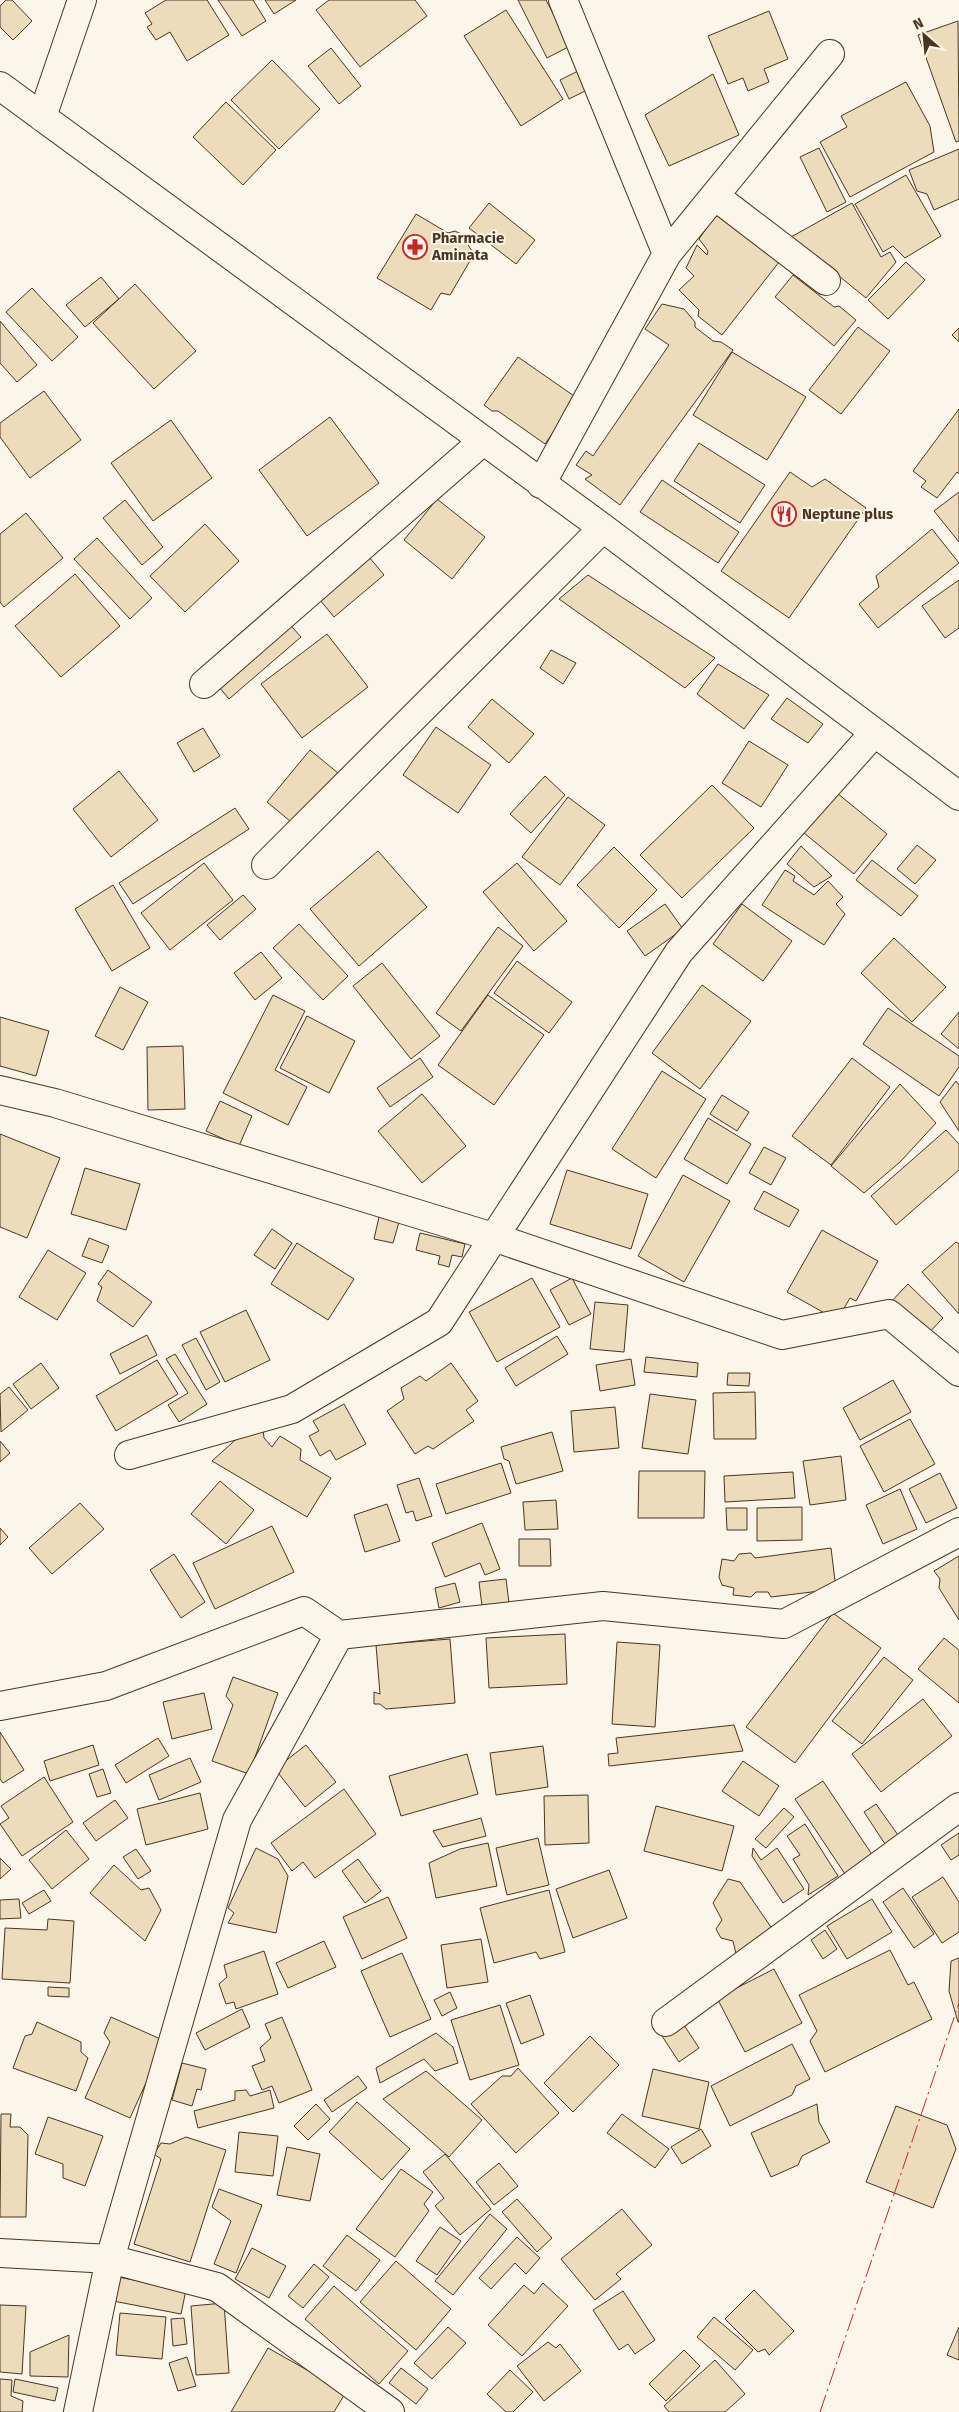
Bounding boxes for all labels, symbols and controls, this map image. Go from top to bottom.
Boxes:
north arrow [899,10,949,60]
text: N [910,14,926,34]
place label: Pharmacie Aminata [431,229,504,264]
pharmacy icon: Pharmacie Aminata [402,234,428,260]
restaurant icon: Neptune plus [771,501,797,527]
place label: Neptune plus [802,505,893,523]

